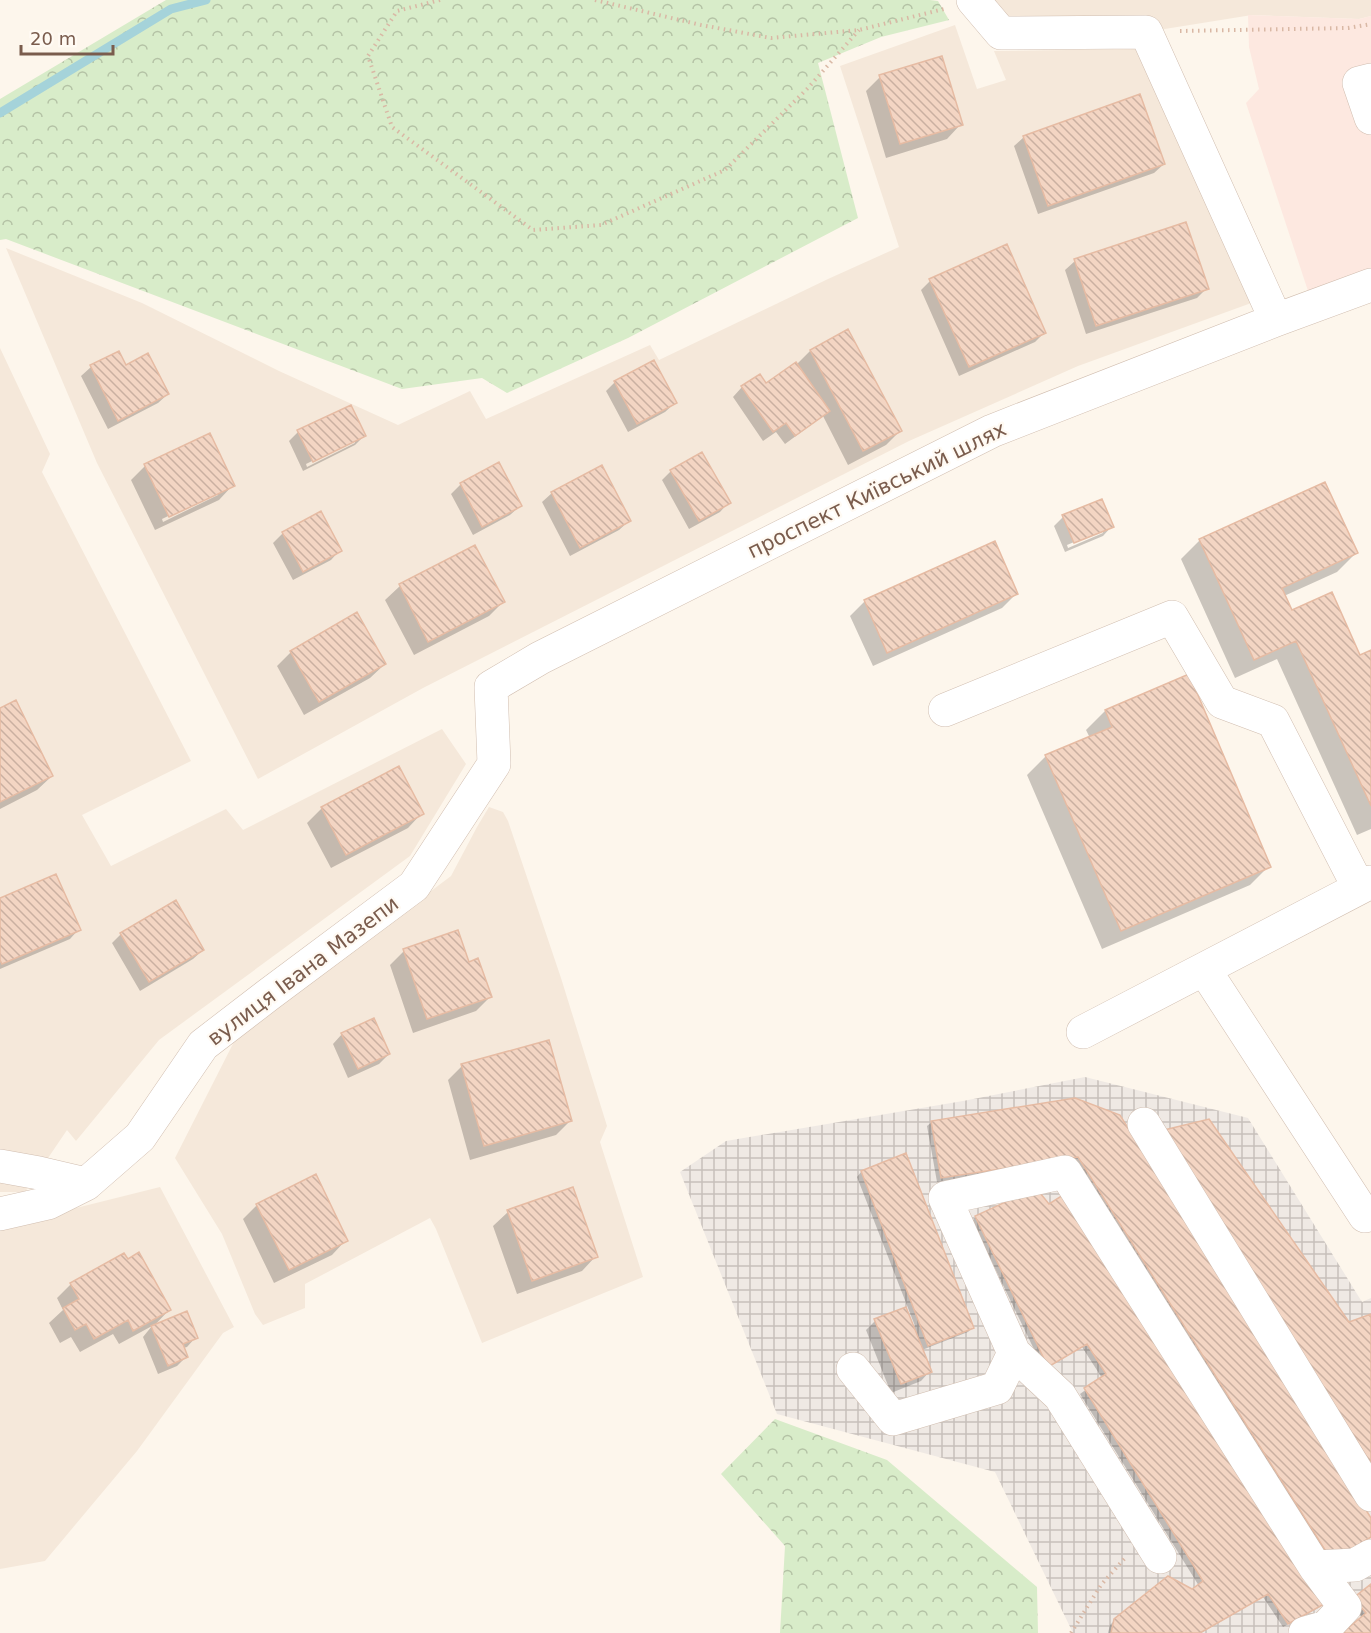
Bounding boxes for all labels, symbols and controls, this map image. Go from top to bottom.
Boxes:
scale bar [21,18,112,56]
text: 20 m [30,28,76,49]
street label: проспект Київський шлях [744,417,1010,563]
street label: вулиця Івана Мазепи [203,891,403,1051]

